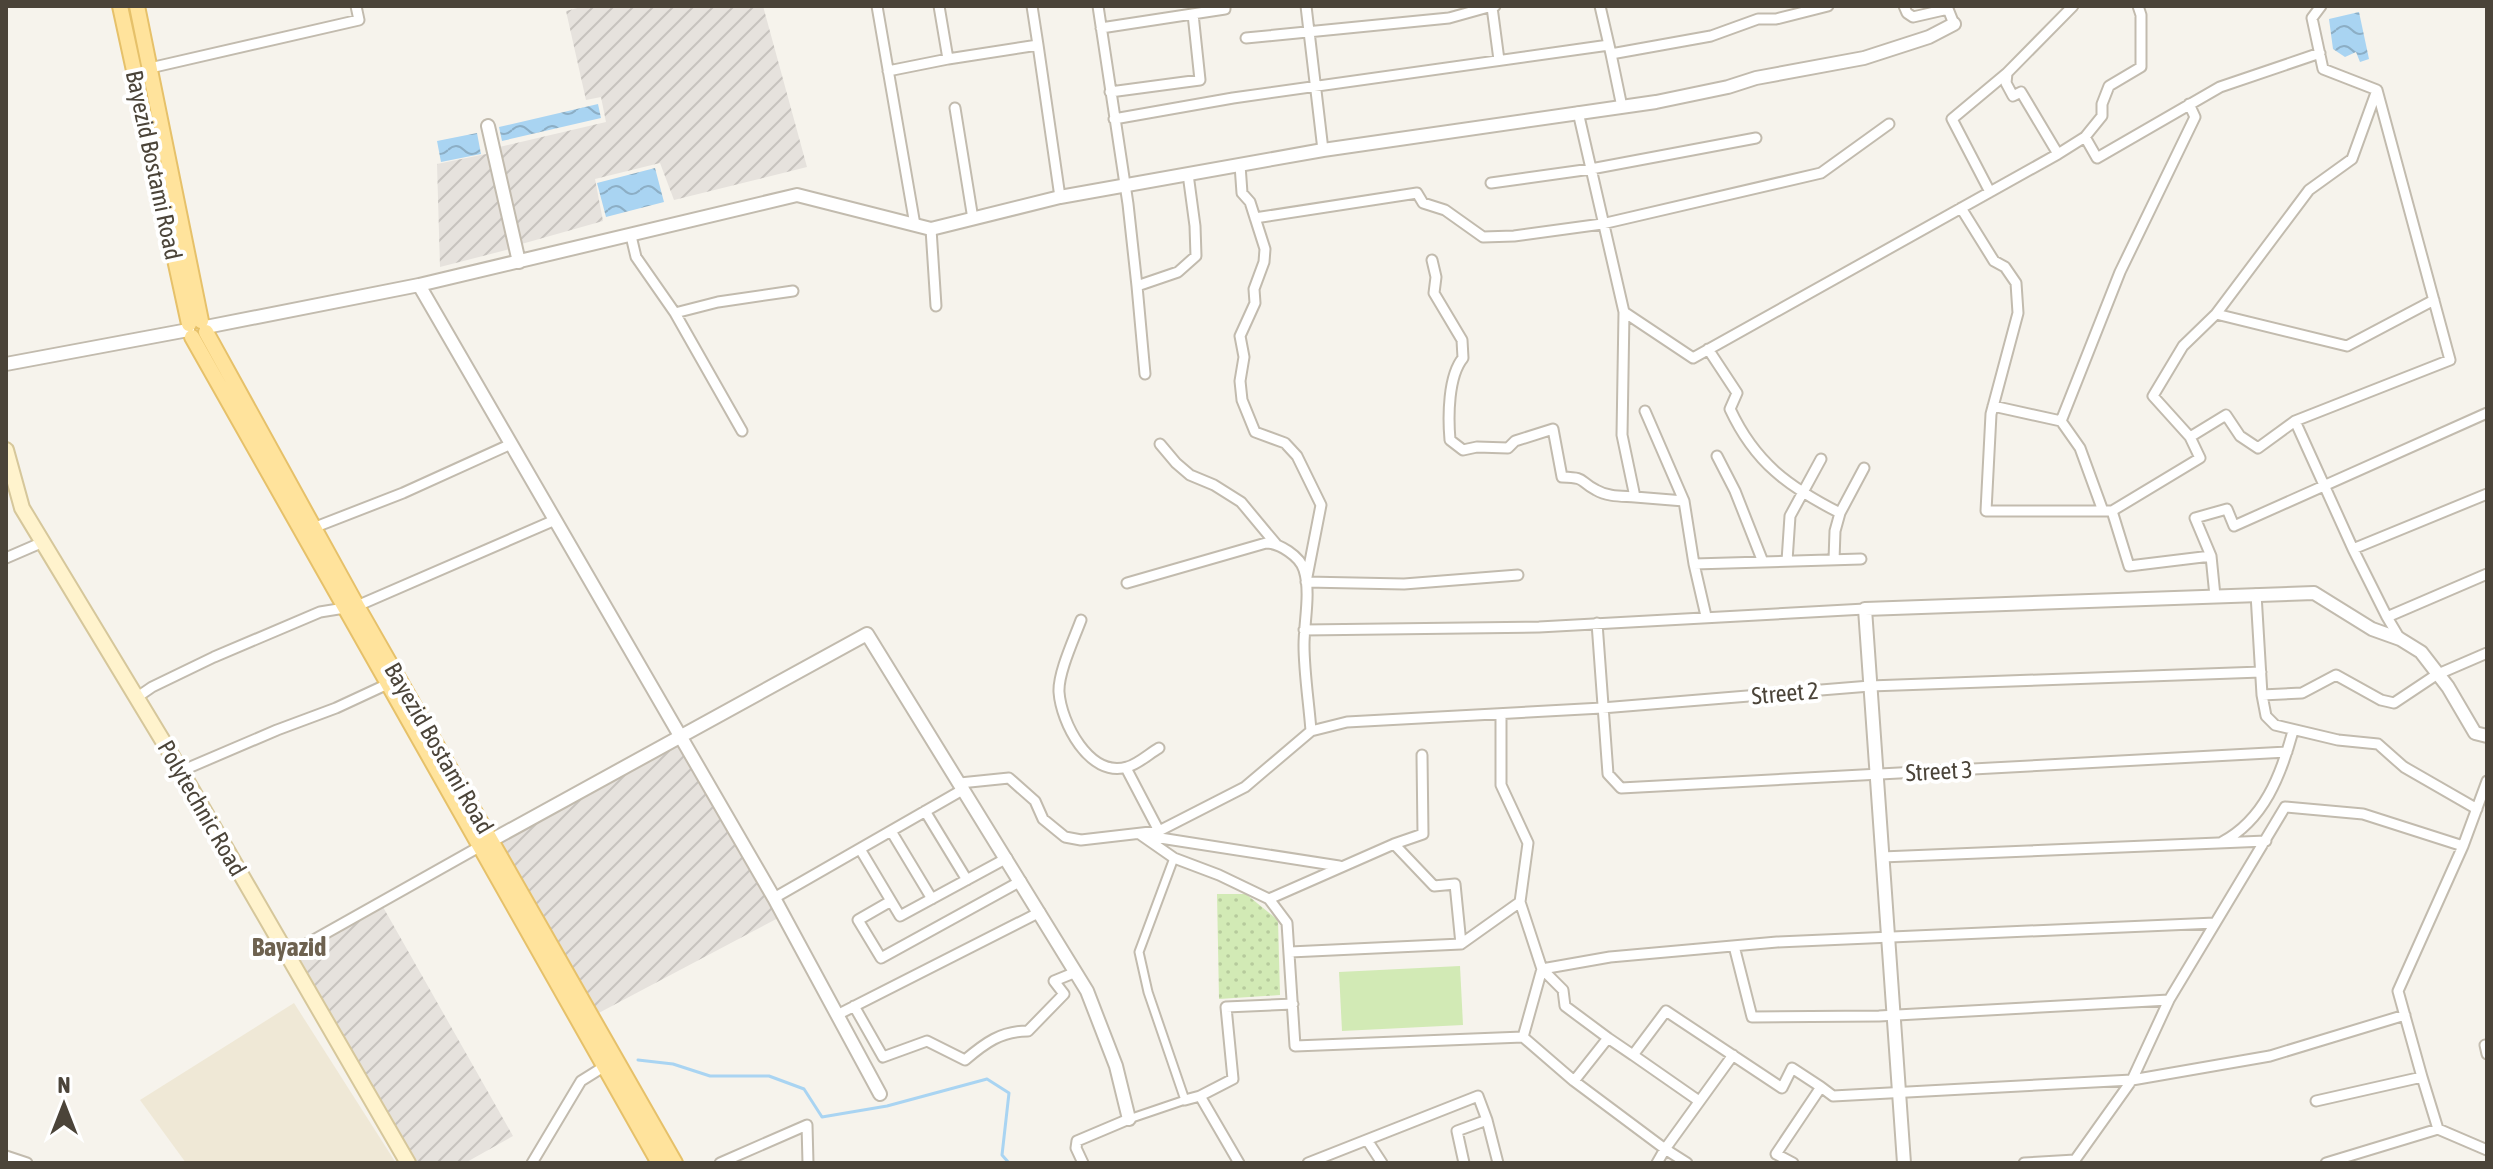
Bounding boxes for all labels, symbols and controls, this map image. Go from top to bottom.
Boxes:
street label: Bayezid Bostami Road [121,68,187,262]
street label: Bayezid Bostami Road [379,658,499,838]
street label: Street 2 [1750,677,1820,709]
street label: Polytechnic Road [152,735,252,881]
street label: Street 3 [1905,756,1973,786]
district label: Bayazid [252,932,326,962]
north arrow [24,1065,104,1145]
text: N [58,1072,70,1098]

